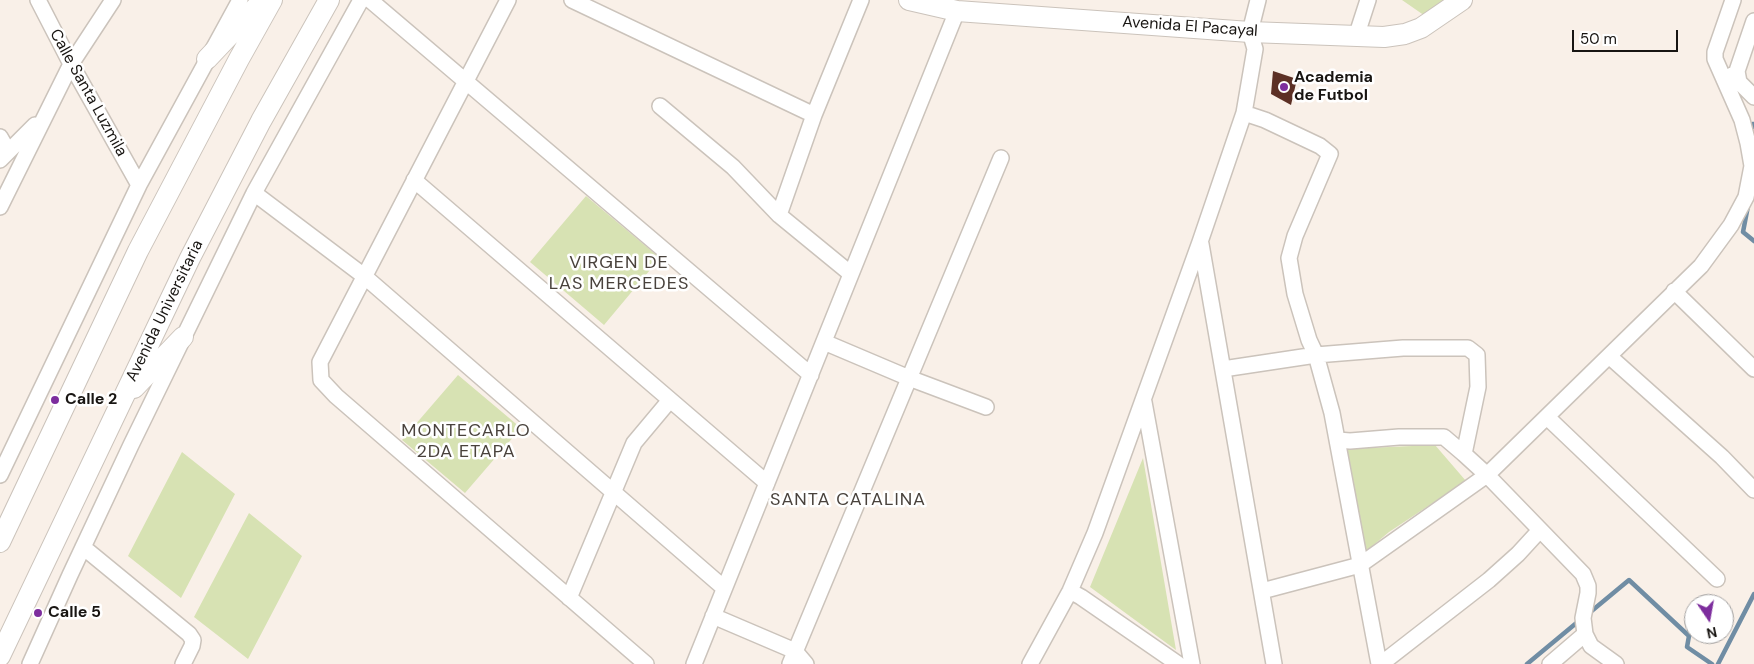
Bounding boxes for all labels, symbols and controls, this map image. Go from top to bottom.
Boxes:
street label: Avenida El Pacayal [1122,13,1258,41]
scale bar [1574,20,1680,52]
street label: Calle Santa Luzmila [45,26,131,160]
text: 50 m [1580,29,1617,49]
place label: Academia de Futbol [1294,68,1373,106]
marker: Academia de Futbol [1278,81,1290,93]
street label: Avenida Universitaria [122,237,208,385]
district label: VIRGEN DE LAS MERCEDES [547,252,691,294]
place label: Calle 2 [65,390,117,410]
marker: Calle 2 [49,394,61,406]
district label: MONTECARLO 2DA ETAPA [400,420,532,462]
district label: SANTA CATALINA [768,489,928,511]
north arrow [1684,594,1734,644]
place label: Calle 5 [48,603,101,623]
marker: Calle 5 [32,607,44,619]
text: N [1705,623,1719,643]

